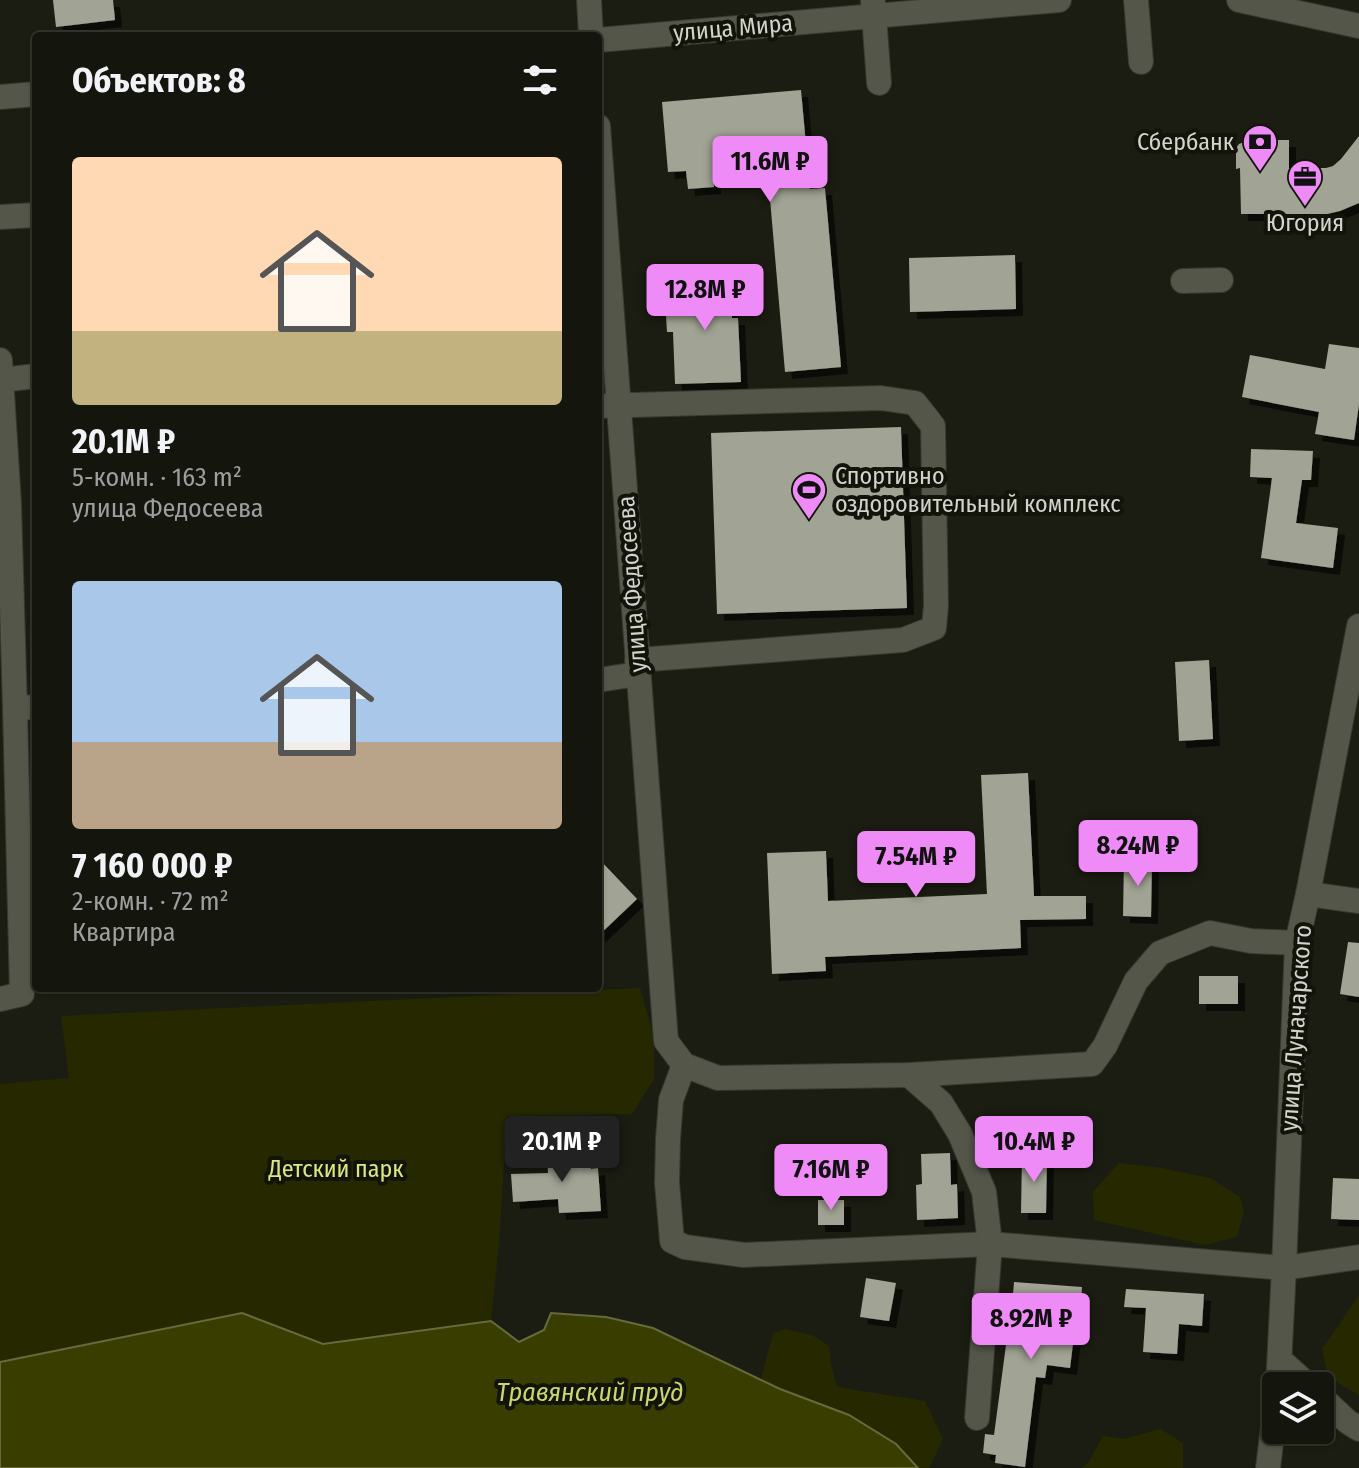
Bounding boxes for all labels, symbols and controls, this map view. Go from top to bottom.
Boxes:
street label: улица Мира [672,9,794,47]
icon: filters [518,58,562,102]
text: Объектов: 8 [72,60,246,101]
bank icon: Сбербанк [1241,123,1279,173]
place label: Сбербанк [1137,128,1235,156]
pin: 11.6M ₽ [696,136,844,204]
text: 11.6M ₽ [730,146,810,177]
office icon: Югория [1286,158,1324,208]
icon: home [245,209,389,353]
place label: Югория [1266,209,1344,237]
pin: 12.8M ₽ [631,264,779,332]
text: 12.8M ₽ [665,274,745,305]
text: 20.1M ₽ [72,421,175,462]
text: 5-комн. · 163 m² [72,462,242,493]
place label: Спортивно оздоровительный комплекс [835,462,1120,518]
sports icon: Спортивно оздоровительный комплекс [790,471,828,521]
text: улица Федосеева [72,493,264,524]
street label: улица Федосеева [612,495,652,673]
icon: home [245,633,389,777]
pin: 8.24M ₽ [1064,820,1212,888]
text: 8.24M ₽ [1097,830,1179,861]
pin: 7.54M ₽ [842,831,990,899]
text: 7.54M ₽ [875,841,957,872]
text: 7 160 000 ₽ [72,845,233,886]
text: 2-комн. · 72 m² [72,886,229,917]
text: Квартира [72,917,176,948]
street label: улица Луначарского [1275,924,1317,1132]
pin: 20.1M ₽ [488,1116,636,1184]
pin: 10.4M ₽ [960,1116,1108,1184]
text: 20.1M ₽ [523,1126,601,1157]
text: 10.4M ₽ [993,1126,1075,1157]
pin: 7.16M ₽ [757,1144,905,1212]
text: 7.16M ₽ [792,1154,870,1185]
park label: Детский парк [267,1155,404,1183]
pin: 8.92M ₽ [957,1293,1105,1361]
text: 8.92M ₽ [990,1303,1072,1334]
map controls [1262,1372,1334,1444]
button: layers [1262,1372,1334,1444]
water label: Травянский пруд [496,1377,684,1408]

